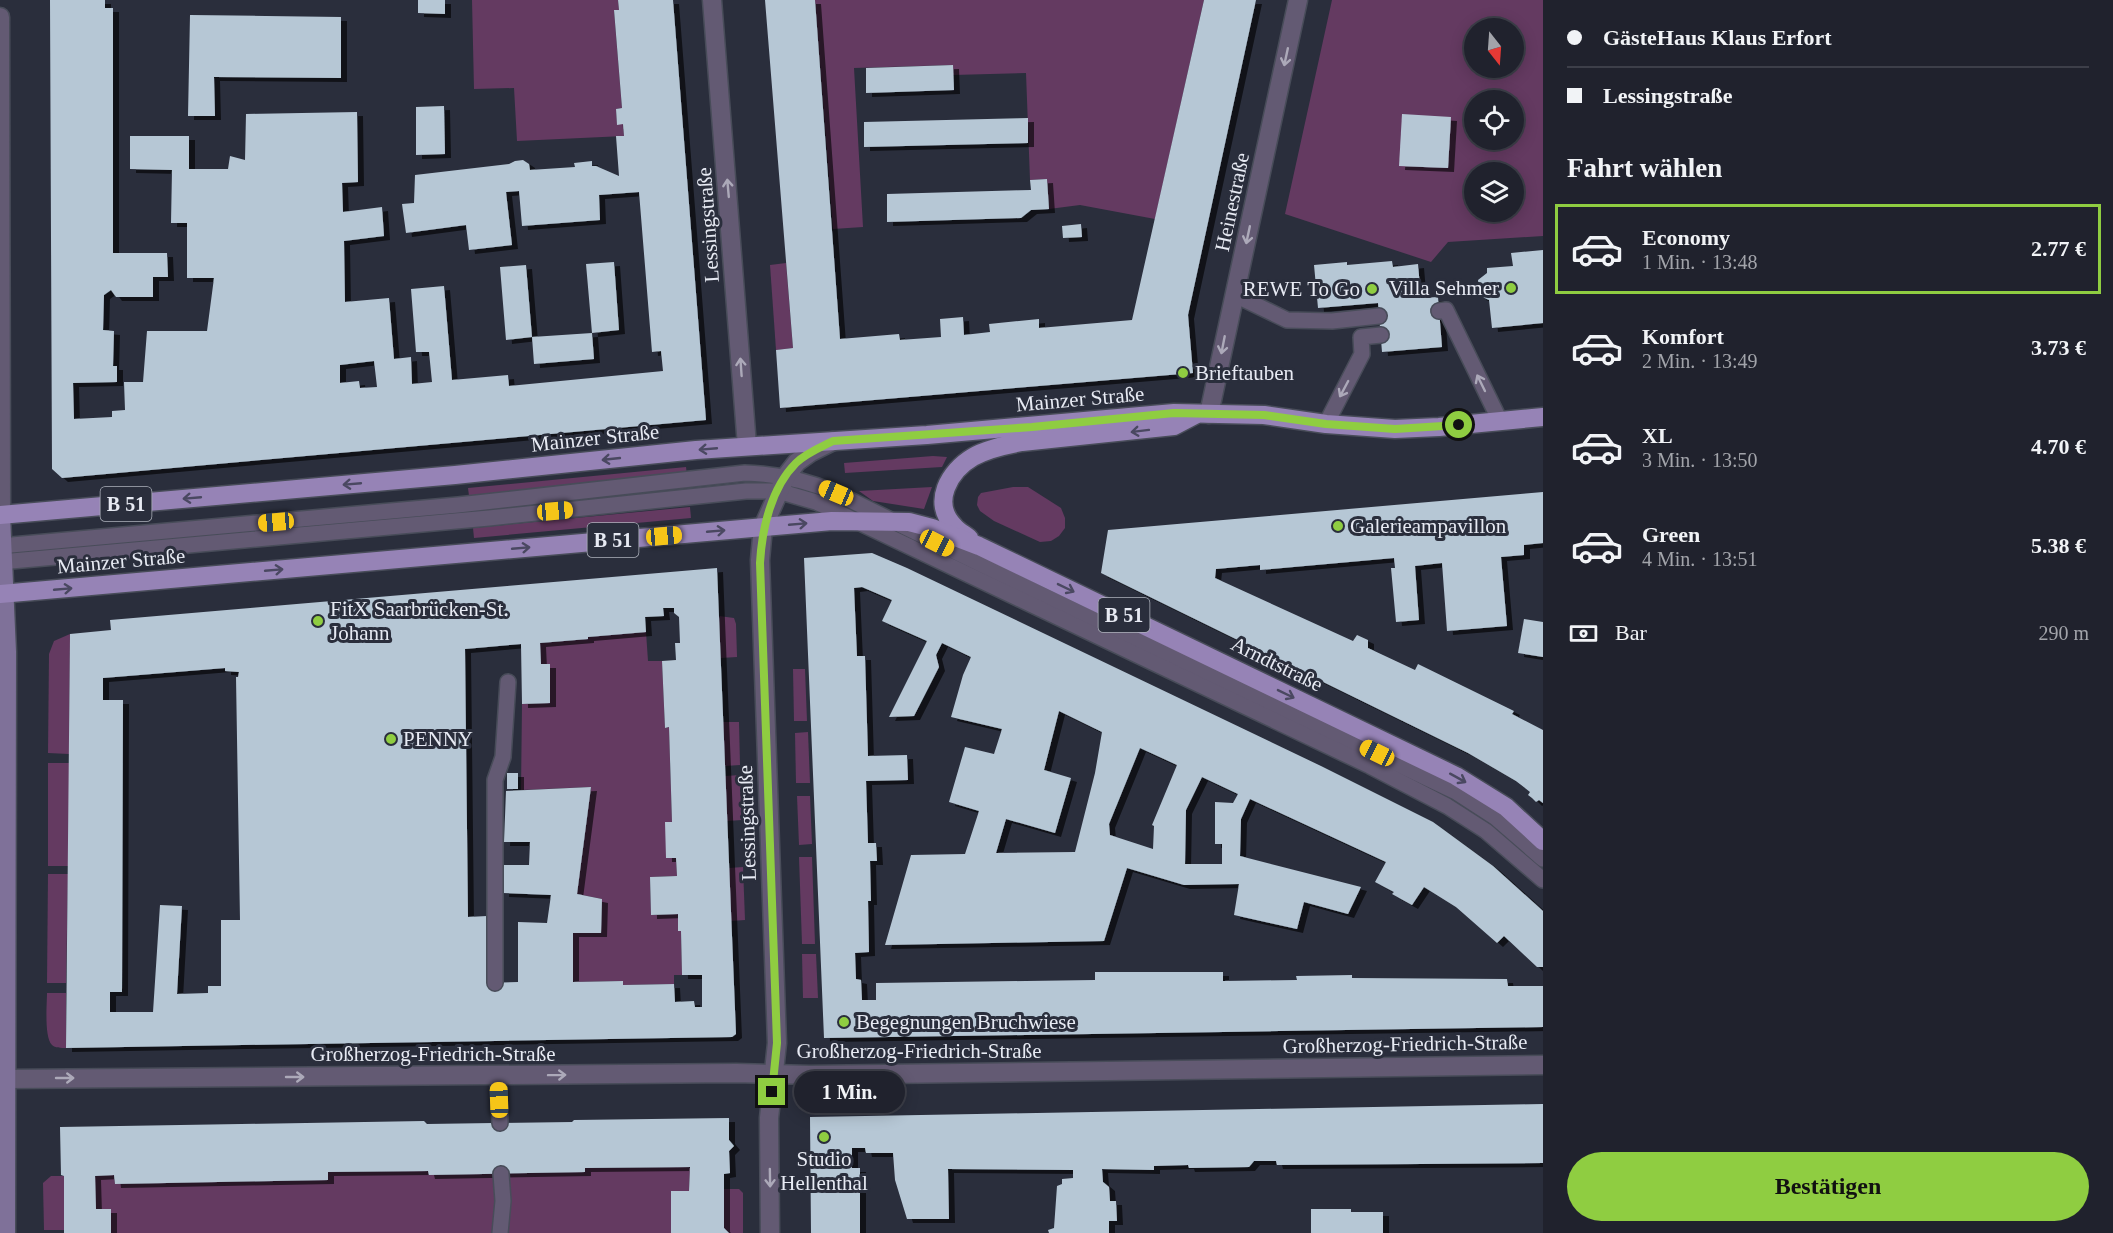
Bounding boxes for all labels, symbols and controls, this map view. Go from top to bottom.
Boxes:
north arrow [1464,18,1524,78]
map controls [1464,18,1524,222]
text: GästeHaus Klaus Erfort [1603,25,1832,50]
one-way arrow [1280,47,1291,66]
text: Lessingstraße [1603,83,1733,108]
button: locate [1464,90,1524,150]
street label: Heinestraße [1210,150,1254,254]
text: Fahrt wählen [1567,153,1722,183]
button: layers [1464,162,1524,222]
street label: Lessingstraße [692,167,724,283]
one-way arrow [722,179,733,199]
icon: car [1570,222,1624,276]
one-way arrow [1241,225,1253,244]
text: Economy [1642,225,1730,250]
text: 2.77 € [2031,236,2086,261]
text: 1 Min. · 13:48 [1642,251,1758,273]
place label: Villa Sehmer [1389,276,1499,300]
place label: REWE To Go [1243,277,1360,301]
marker: Villa Sehmer [1504,281,1518,295]
marker: REWE To Go [1365,282,1379,296]
icon: car [1570,321,1624,375]
text: Komfort [1642,324,1724,349]
one-way arrow [1217,335,1228,355]
text: 3.73 € [2031,335,2086,360]
text: 2 Min. · 13:49 [1642,350,1758,372]
one-way arrow [735,357,746,377]
place label: Brieftauben [1195,361,1295,385]
marker: Brieftauben [1176,366,1190,380]
one-way arrow [1475,375,1487,393]
one-way arrow [1338,380,1350,397]
street label: Mainzer Straße [1015,381,1145,417]
route start [1445,411,1472,438]
street label: Mainzer Straße [530,419,660,457]
icon: car [1570,420,1624,474]
text: XL [1642,423,1673,448]
one-way arrow [1131,425,1150,436]
text: 4.70 € [2031,434,2086,459]
one-way arrow [699,444,719,455]
text: 3 Min. · 13:50 [1642,449,1758,471]
one-way arrow [602,454,621,465]
car [816,478,856,508]
one-way arrow [342,479,362,490]
road number: B 51 [100,487,152,521]
one-way arrow [182,493,202,504]
car [536,500,574,522]
car [257,511,295,533]
place label: Galerieampavillon [1350,514,1507,538]
one-way arrow [787,518,807,529]
marker: Galerieampavillon [1331,519,1345,533]
icon: car [1570,519,1624,573]
text: Green [1642,522,1700,547]
road number: B 51 [588,523,638,557]
car [645,525,683,547]
one-way arrow [705,525,725,536]
car [917,527,957,559]
text: 5.38 € [2031,533,2086,558]
one-way arrow [511,542,531,553]
street label: Mainzer Straße [56,543,186,579]
text: 4 Min. · 13:51 [1642,548,1758,570]
one-way arrow [263,564,283,575]
one-way arrow [1057,582,1075,594]
one-way arrow [52,583,72,594]
place label: FitX Saarbrücken-St. Johann [330,597,508,645]
road number: B 51 [1098,598,1150,632]
marker: FitX Saarbrücken-St. Johann [311,614,325,628]
icon: cash [1567,617,1600,650]
text: Bar [1615,620,1647,645]
text: 290 m [2038,622,2089,644]
street label: Arndtstraße [1227,631,1327,697]
one-way arrow [1277,688,1295,700]
place label: PENNY [403,727,473,751]
marker: PENNY [384,732,398,746]
car [1357,737,1397,769]
street label: Lessingstraße [733,765,761,881]
one-way arrow [1449,772,1466,784]
place label: Begegnungen Bruchwiese [856,1010,1076,1034]
marker: Begegnungen Bruchwiese [837,1015,851,1029]
street label: Großherzog-Friedrich-Straße [1282,1030,1528,1058]
street label: Großherzog-Friedrich-Straße [797,1039,1041,1063]
street label: Großherzog-Friedrich-Straße [311,1042,555,1066]
one-way arrow [546,1070,566,1081]
one-way arrow [284,1071,304,1083]
callout: 1 Min. [793,1071,904,1113]
one-way arrow [55,1072,75,1084]
route end [758,1078,785,1105]
text: 1 Min. [822,1081,877,1103]
car [489,1082,509,1118]
marker: Studio Hellenthal [817,1130,831,1144]
place label: Studio Hellenthal [780,1147,868,1195]
button: Bestätigen [1567,1152,2089,1221]
one-way arrow [764,1167,775,1187]

